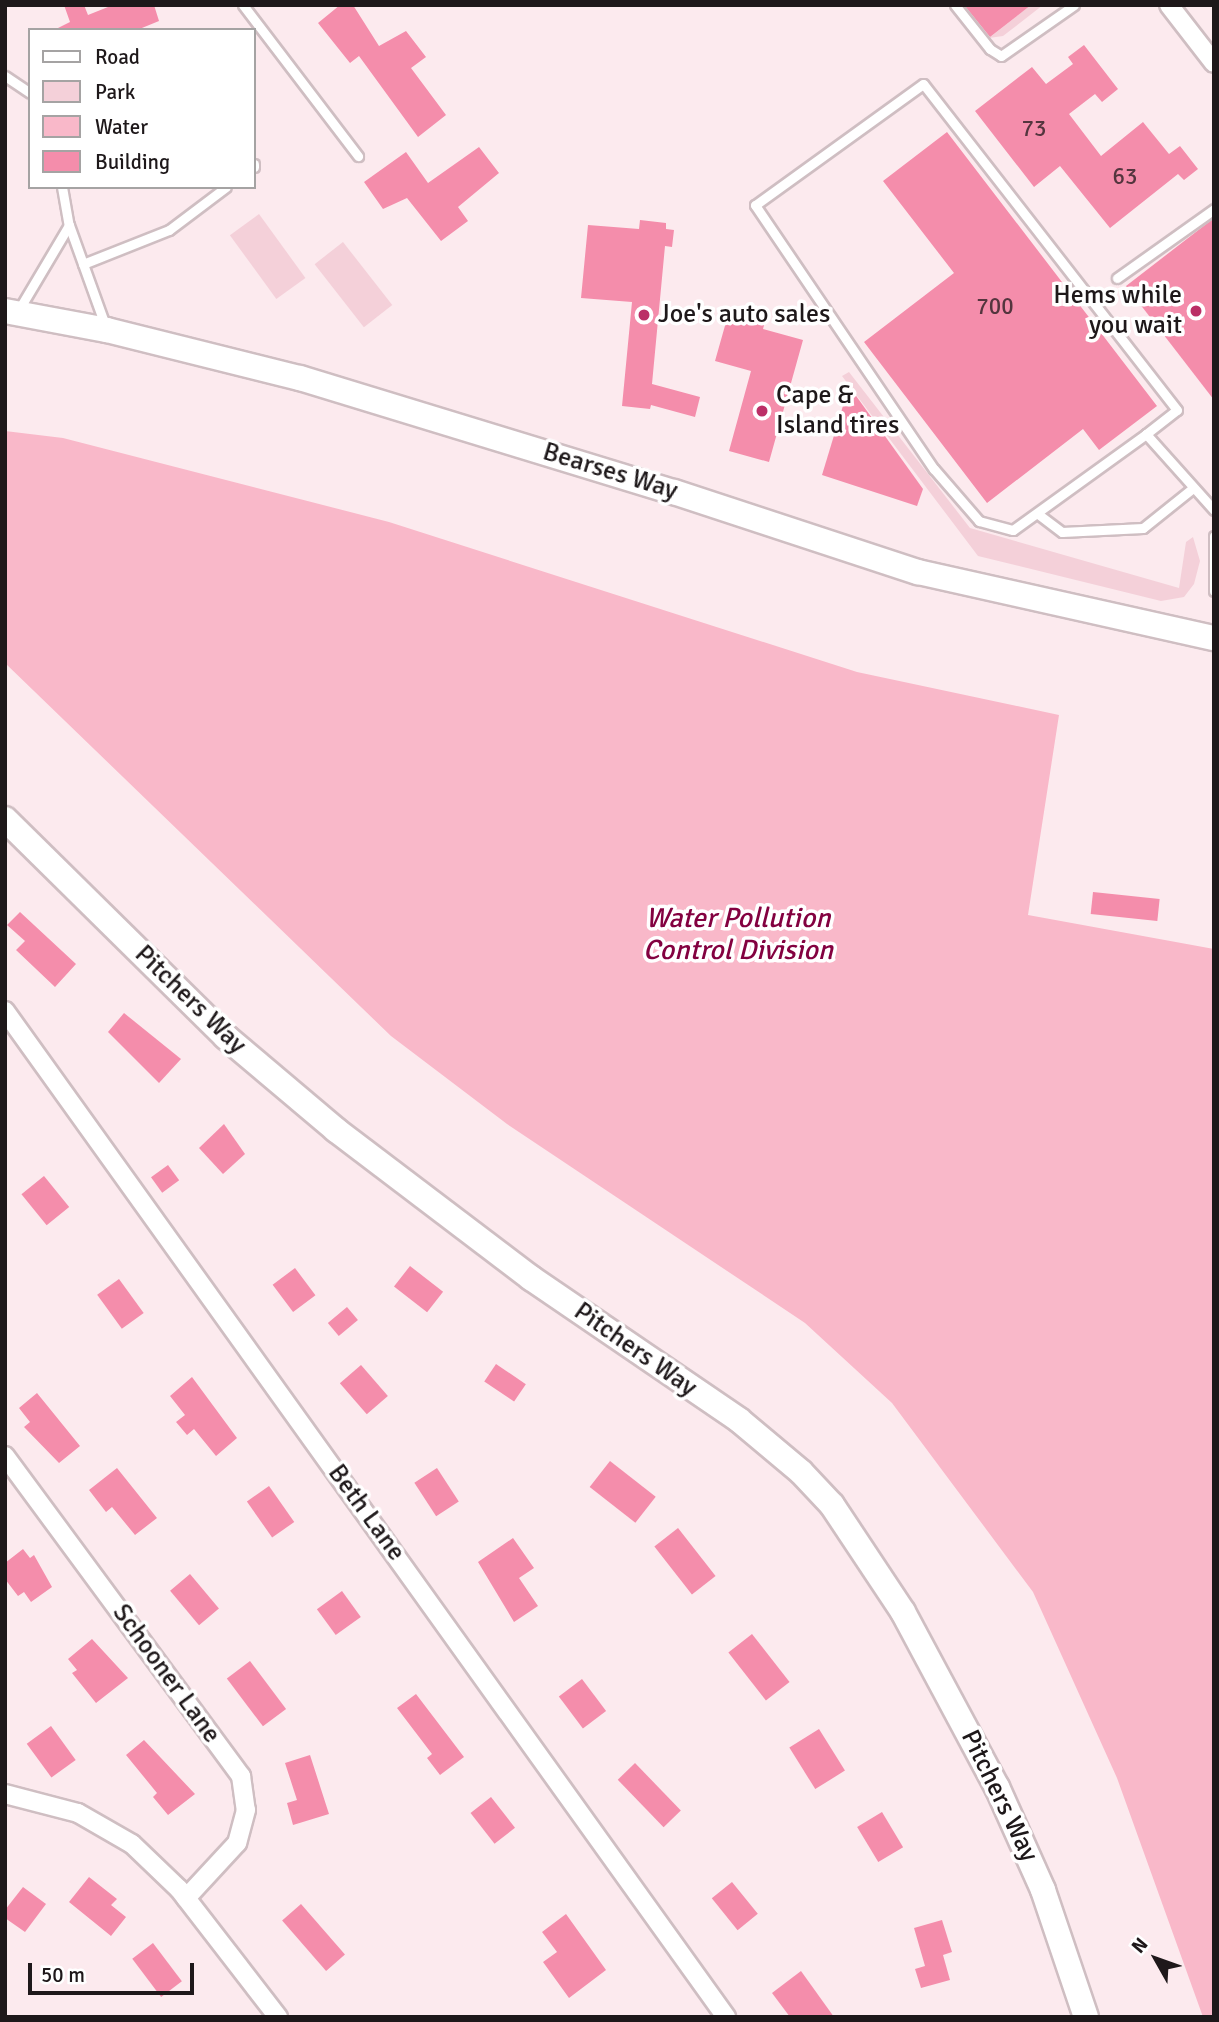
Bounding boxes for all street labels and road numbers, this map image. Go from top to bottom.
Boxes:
street label: Bearses Way [539,437,681,507]
street label: Pitchers Way [128,939,252,1061]
street label: Pitchers Way [568,1296,702,1404]
street label: Beth Lane [321,1459,411,1567]
street label: Schooner Lane [105,1598,227,1750]
street label: Pitchers Way [954,1725,1044,1867]

